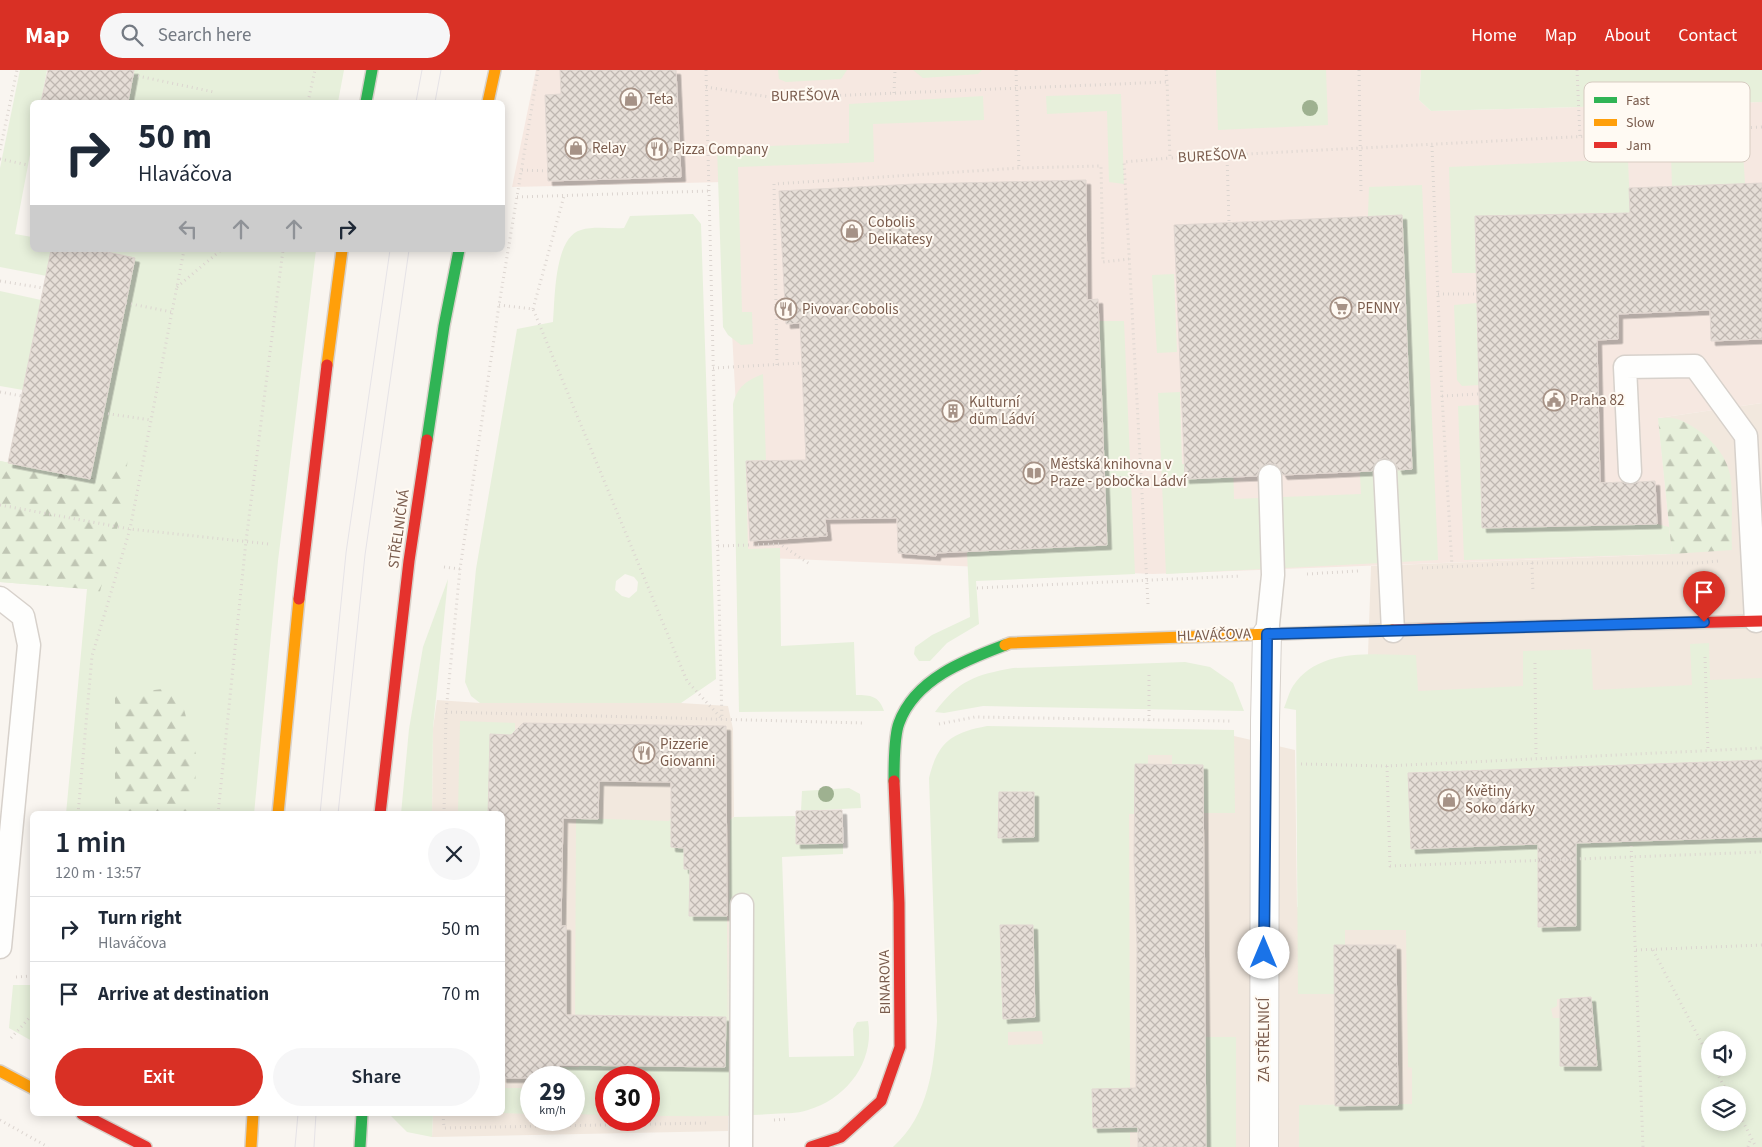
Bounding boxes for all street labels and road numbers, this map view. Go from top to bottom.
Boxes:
street label: BUREŠOVA [771,85,840,107]
street label: BUREŠOVA [1177,144,1248,168]
street label: STŘELNIČNÁ [383,487,415,570]
street label: HLAVÁČOVA [1177,623,1252,647]
street label: BINAROVA [874,949,896,1014]
street label: ZA STŘELNICÍ [1254,997,1275,1082]

